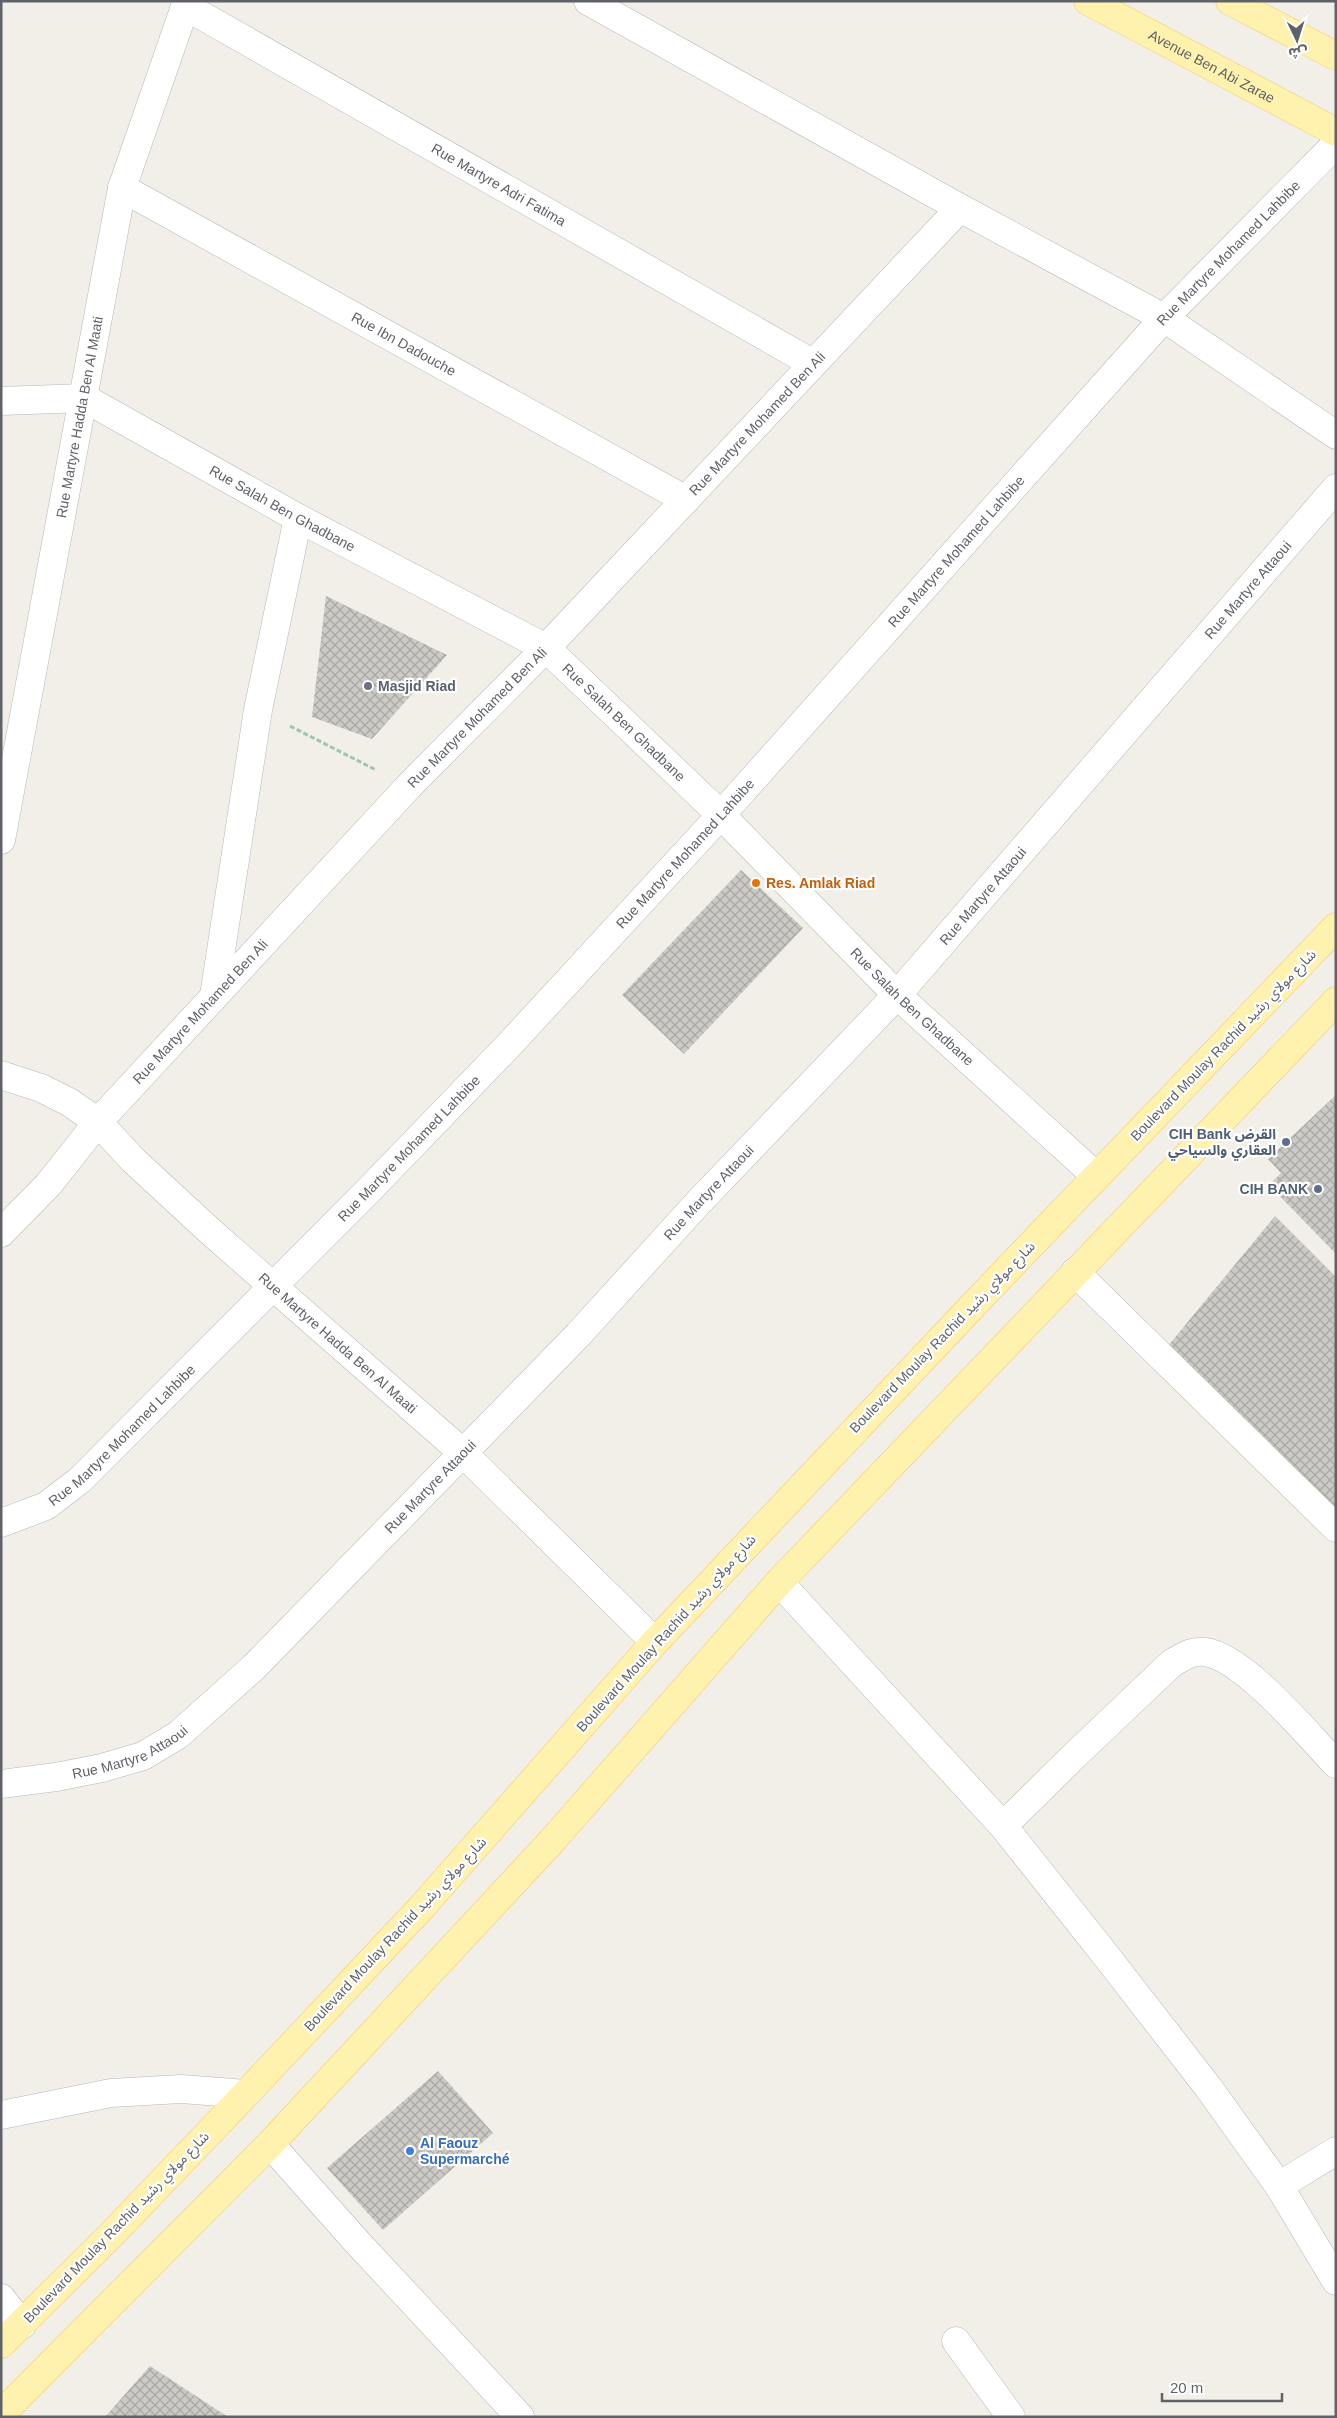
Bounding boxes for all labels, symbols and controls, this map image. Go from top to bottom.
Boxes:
north arrow [1272,15,1322,65]
street label: Avenue Ben Abi Zarae [1146,27,1278,106]
text: ش [1288,44,1308,62]
street label: Rue Martyre Adri Fatima [429,140,569,229]
street label: Rue Martyre Mohamed Lahbibe [1153,177,1303,329]
street label: Rue Ibn Dadouche [349,309,459,379]
street label: Rue Martyre Hadda Ben Al Maati [53,315,106,519]
street label: Rue Martyre Mohamed Ben Ali [686,349,828,499]
street label: Rue Salah Ben Ghadbane [207,462,358,555]
street label: Rue Martyre Mohamed Lahbibe [885,472,1028,630]
street label: Rue Martyre Attaoui [1201,538,1294,642]
street label: Rue Martyre Mohamed Ben Ali [404,644,550,791]
street label: Rue Salah Ben Ghadbane [559,660,689,785]
place label: Masjid Riad [378,678,456,694]
marker: Masjid Riad [362,680,374,692]
street label: Rue Martyre Mohamed Lahbibe [613,775,758,932]
street label: Rue Martyre Attaoui [936,844,1029,948]
place label: Res. Amlak Riad [766,875,875,891]
marker: Res. Amlak Riad [750,877,762,889]
street label: Rue Martyre Mohamed Ben Ali [129,936,271,1087]
street label: Rue Salah Ben Ghadbane [847,944,977,1069]
street label: Boulevard Moulay Rachid شارع مولاي رشيد [1127,946,1321,1146]
street label: Rue Martyre Mohamed Lahbibe [334,1072,483,1225]
place label: CIH Bank القرض العقاري والسياحي [1168,1126,1276,1161]
marker: CIH Bank القرض العقاري والسياحي [1280,1136,1292,1148]
street label: Rue Martyre Attaoui [660,1142,757,1243]
place label: CIH BANK [1240,1181,1308,1197]
marker: CIH BANK [1312,1183,1324,1195]
street label: Boulevard Moulay Rachid شارع مولاي رشيد [846,1238,1040,1438]
street label: Rue Martyre Hadda Ben Al Maati [255,1270,420,1417]
street label: Rue Martyre Mohamed Lahbibe [45,1361,199,1509]
street label: Rue Martyre Attaoui [381,1437,479,1536]
street label: Boulevard Moulay Rachid شارع مولاي رشيد [573,1531,761,1737]
street label: Rue Martyre Attaoui [71,1722,191,1782]
street label: Boulevard Moulay Rachid شارع مولاي رشيد [301,1834,492,2037]
street label: Boulevard Moulay Rachid شارع مولاي رشيد [20,2128,214,2328]
place label: Al Faouz Supermarché [420,2135,510,2167]
marker: Al Faouz Supermarché [404,2145,416,2157]
scale bar [1162,2370,1282,2402]
text: 20 m [1170,2379,1203,2396]

